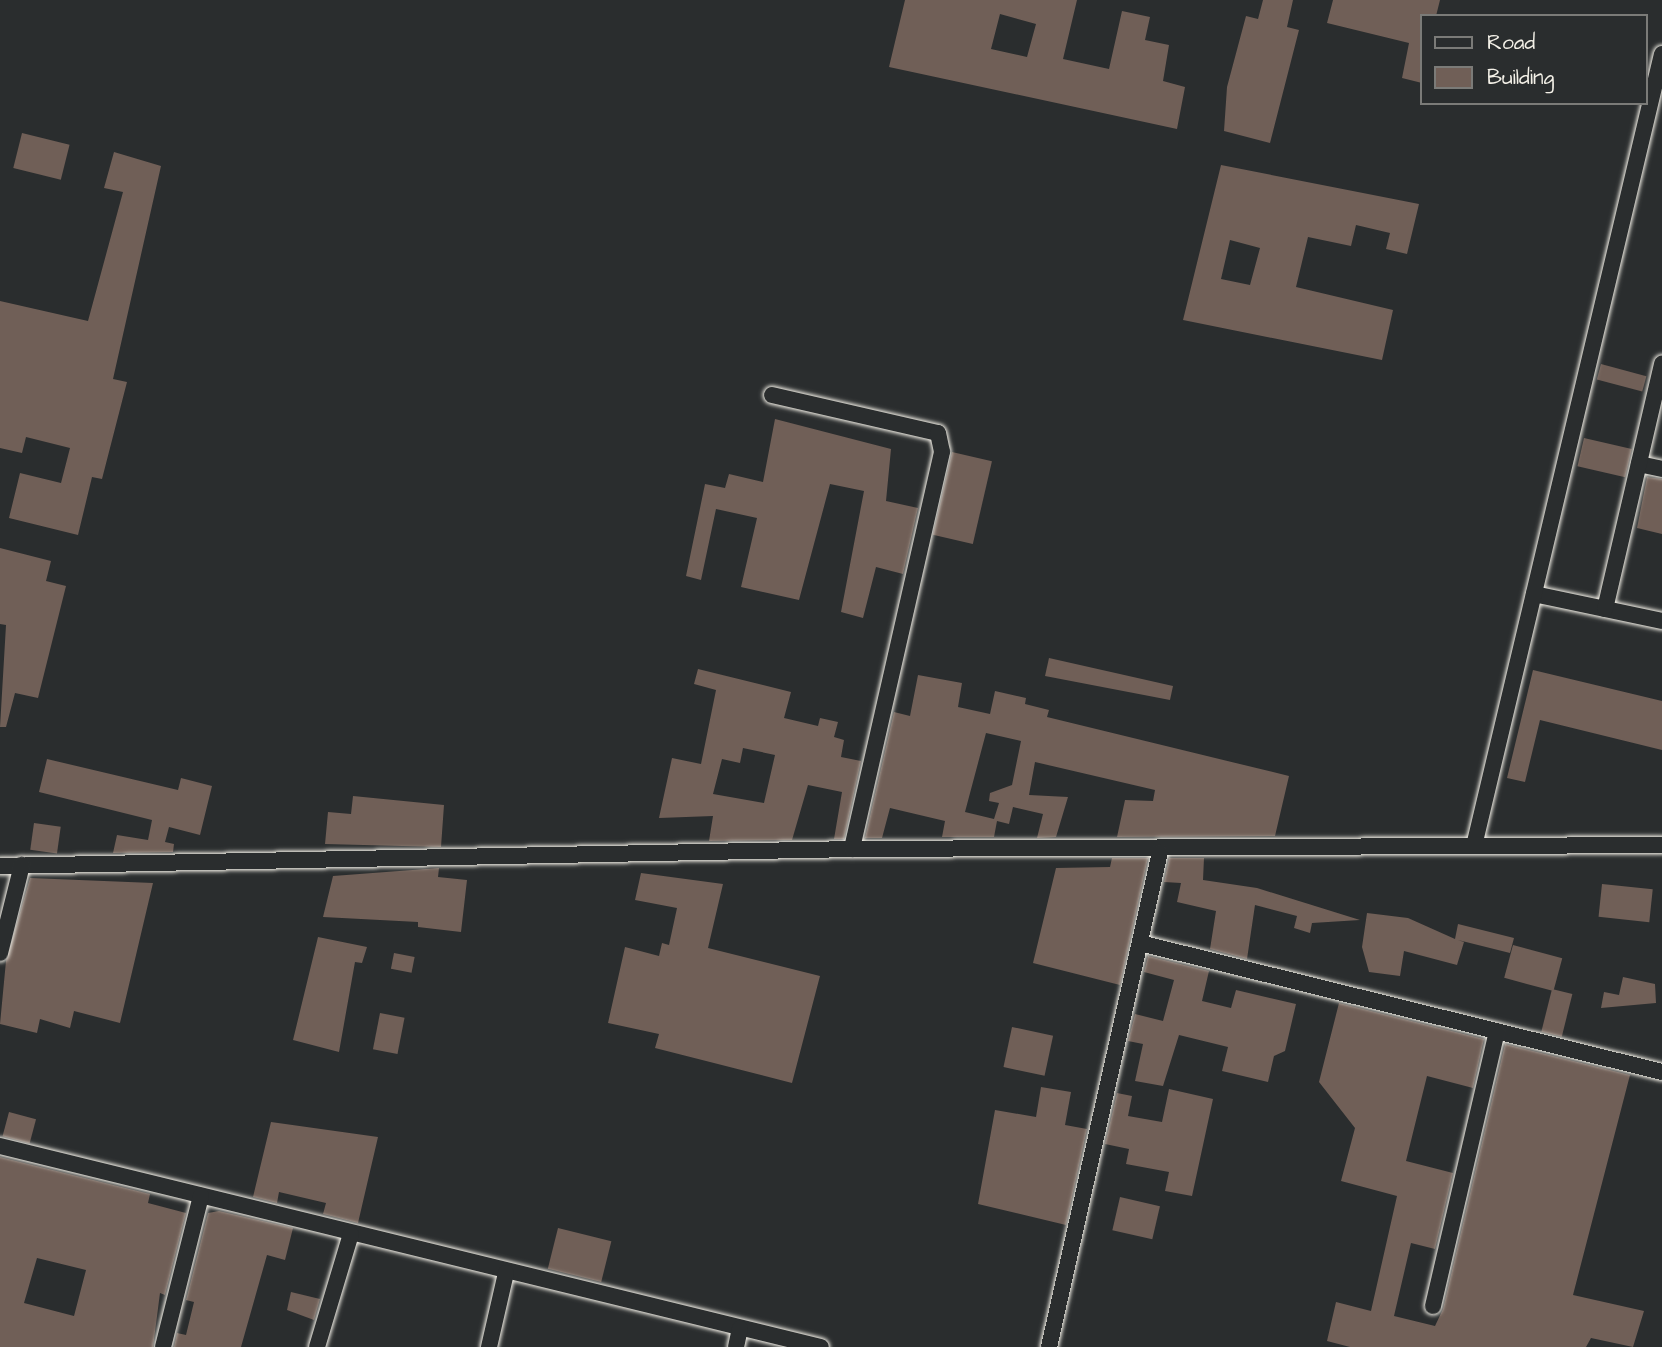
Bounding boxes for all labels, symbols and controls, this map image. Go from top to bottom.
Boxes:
legend [1420,14,1648,105]
text: Road [1487,28,1535,57]
text: Building [1487,63,1554,92]

